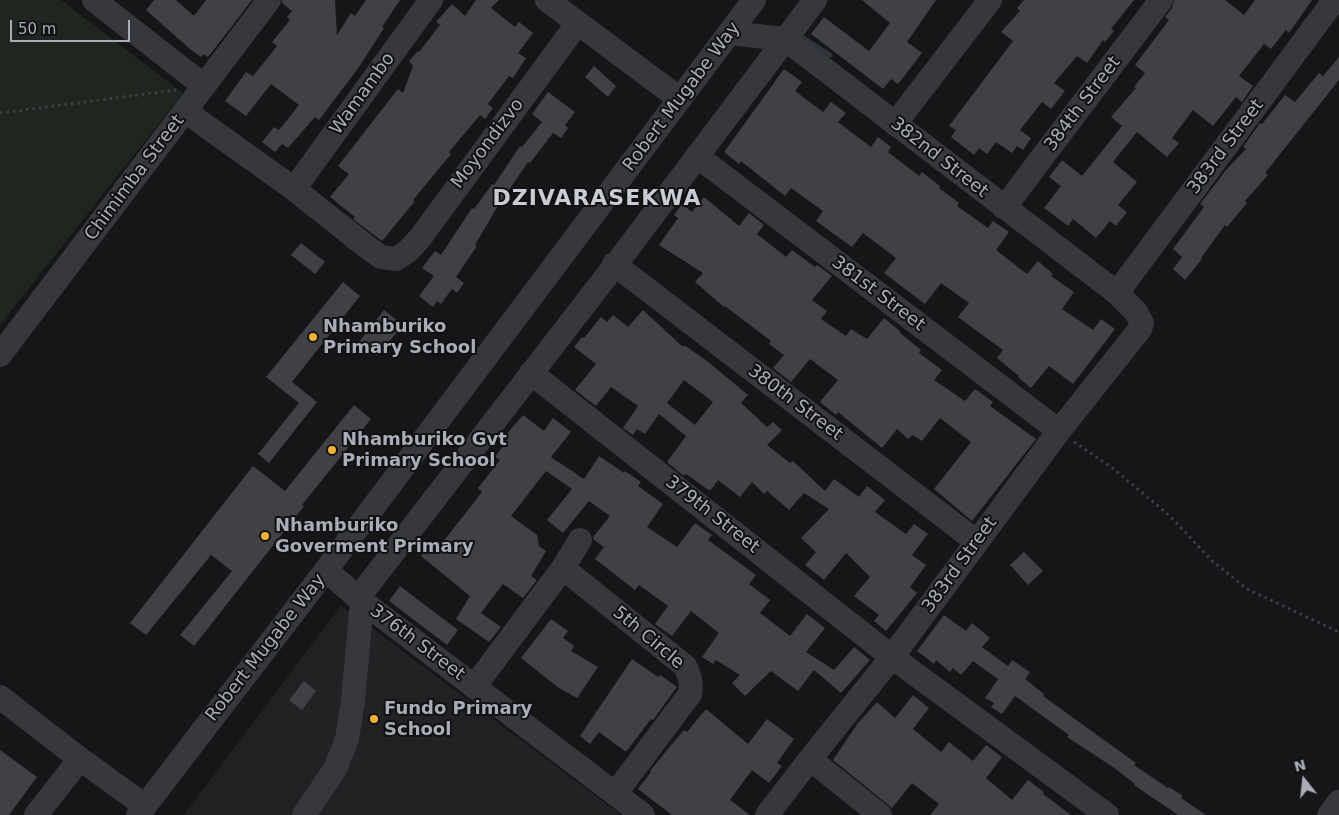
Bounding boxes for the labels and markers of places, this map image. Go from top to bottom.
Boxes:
place label: Nhamburiko Primary School [323,316,476,358]
marker: Nhamburiko Primary School [307,331,319,343]
place label: Nhamburiko Gvt Primary School [342,429,507,472]
marker: Nhamburiko Gvt Primary School [326,444,338,456]
place label: Nhamburiko Goverment Primary [275,515,473,558]
marker: Nhamburiko Goverment Primary [259,530,271,542]
place label: Fundo Primary School [384,698,532,741]
marker: Fundo Primary School [368,713,380,725]

